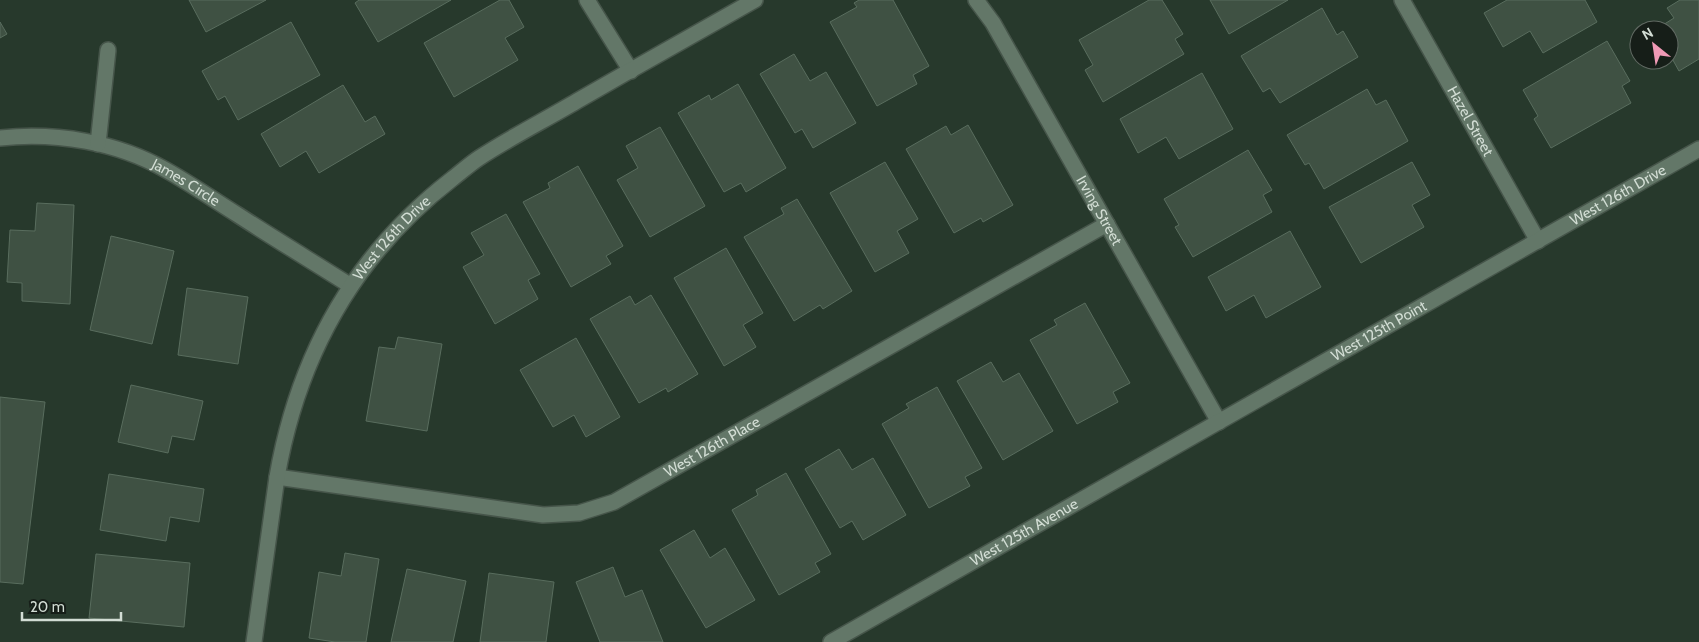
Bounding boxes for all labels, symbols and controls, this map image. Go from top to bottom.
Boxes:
north arrow [1629,20,1679,70]
text: N [1639,23,1656,44]
street label: Hazel Street [1443,83,1497,159]
street label: James Circle [148,154,224,210]
street label: West 126th Drive [1567,161,1669,229]
street label: Irving Street [1072,173,1126,248]
street label: West 126th Drive [349,192,434,284]
street label: West 125th Point [1328,297,1430,365]
street label: West 126th Place [661,412,764,481]
street label: West 125th Avenue [967,494,1081,570]
scale bar [22,590,121,622]
text: 20 m [30,598,65,616]

